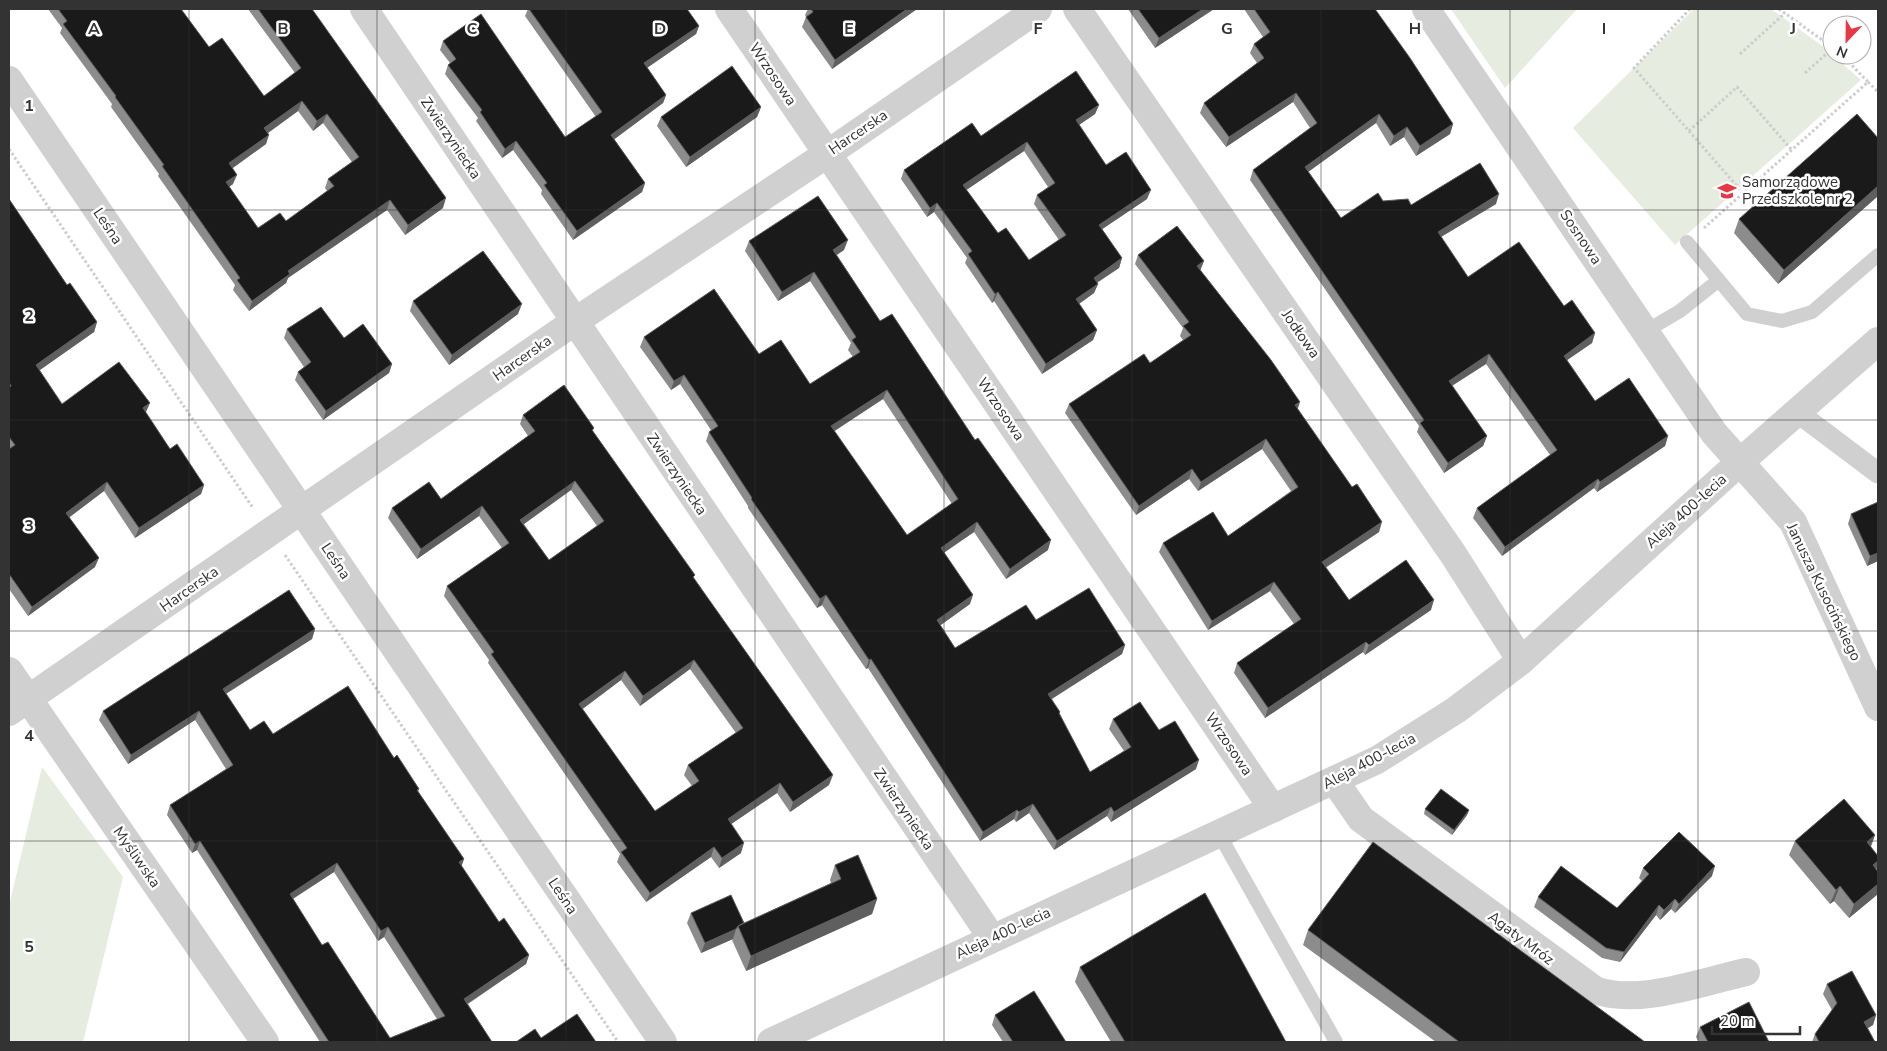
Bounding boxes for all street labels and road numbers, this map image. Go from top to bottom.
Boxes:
street label: Wrzosowa [745,39,801,109]
street label: Zwierzyniecka [416,93,486,183]
street label: Harcerska [825,105,891,159]
street label: Leśna [89,204,127,248]
street label: Sosnowa [1555,206,1607,268]
street label: Jodłowa [1276,305,1325,362]
street label: Harcerska [489,331,555,385]
street label: Wrzosowa [973,374,1029,444]
street label: Zwierzyniecka [642,429,712,519]
street label: Aleja 400-lecia [1641,469,1731,553]
street label: Janusza Kusocińskiego [1781,519,1866,664]
street label: Leśna [317,539,355,583]
street label: Harcerska [156,562,222,616]
street label: Wrzosowa [1201,709,1257,779]
street label: Aleja 400-lecia [1319,728,1419,794]
street label: Zwierzyniecka [869,764,939,854]
street label: Myśliwska [109,822,165,892]
street label: Leśna [544,874,582,918]
street label: Aleja 400-lecia [952,902,1054,964]
street label: Agaty Mróz [1484,907,1558,969]

